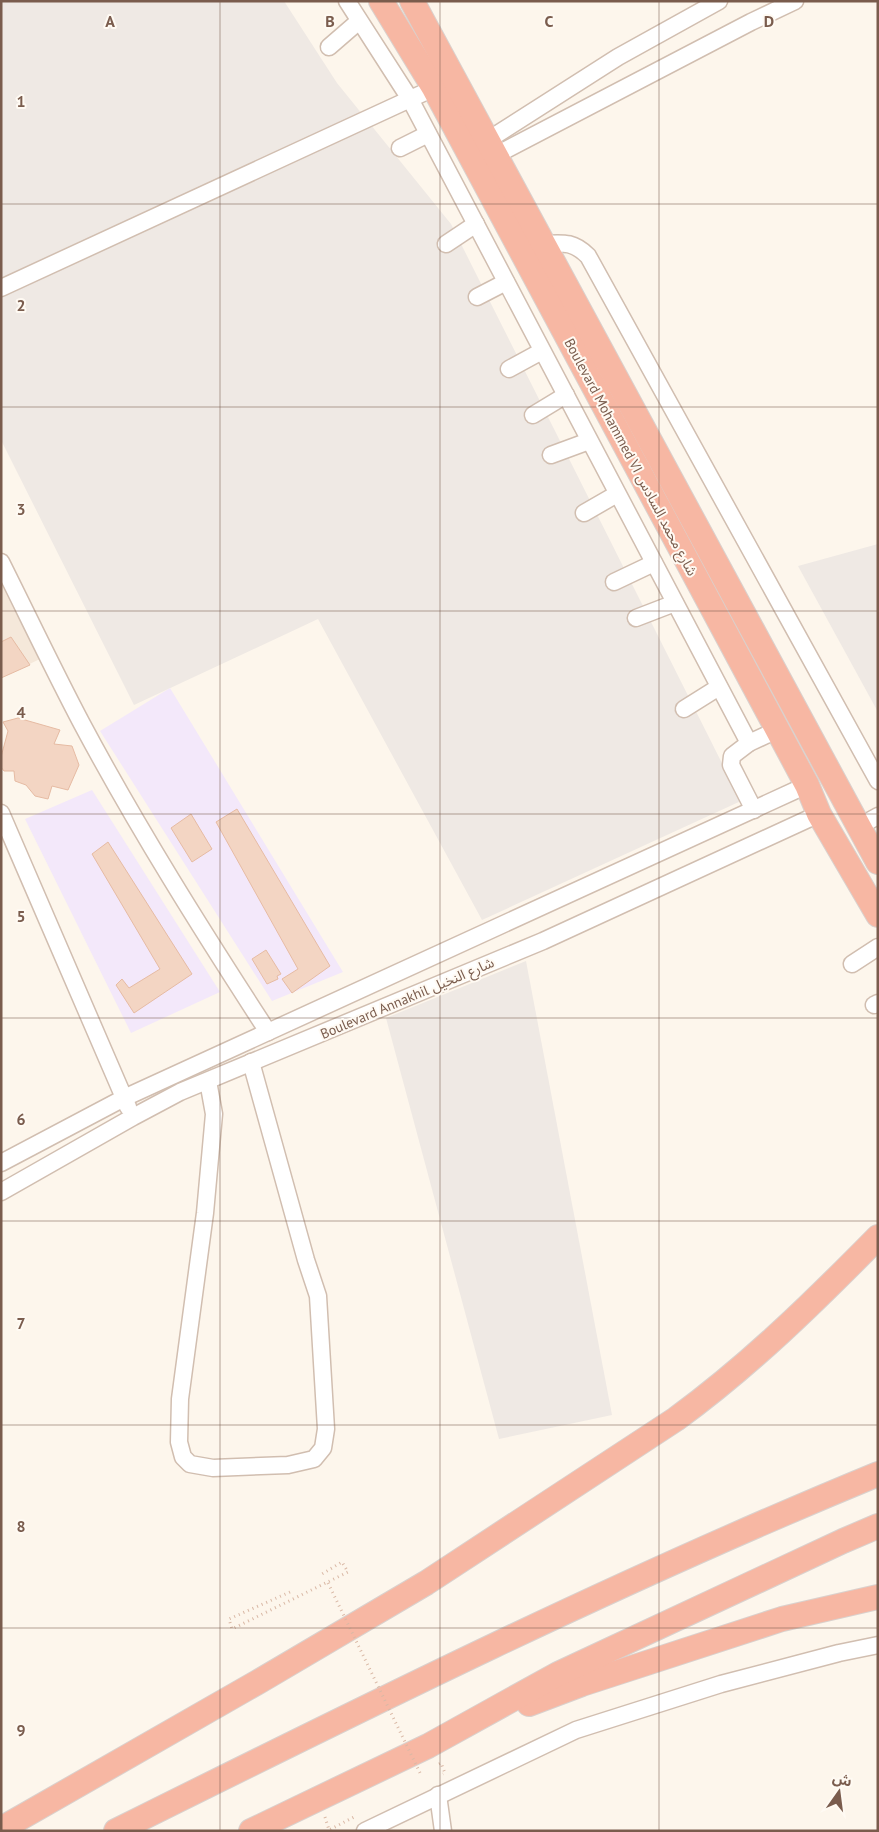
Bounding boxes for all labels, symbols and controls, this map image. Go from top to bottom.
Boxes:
text: A [105,11,115,31]
text: B [325,11,335,31]
text: C [545,11,554,31]
text: D [764,11,774,31]
text: 1 [16,91,26,111]
text: 2 [16,295,26,315]
street label: Boulevard Mohammed VI شارع محمد السادس [559,335,702,580]
text: 3 [16,499,26,519]
text: 4 [16,702,26,722]
text: 5 [16,906,26,926]
street label: Boulevard Annakhil شارع النخيل [317,953,497,1045]
text: 6 [16,1109,26,1129]
text: 7 [16,1313,26,1333]
text: 8 [16,1516,26,1536]
text: 9 [16,1720,26,1740]
north arrow [814,1767,864,1817]
text: ش [831,1768,854,1790]

